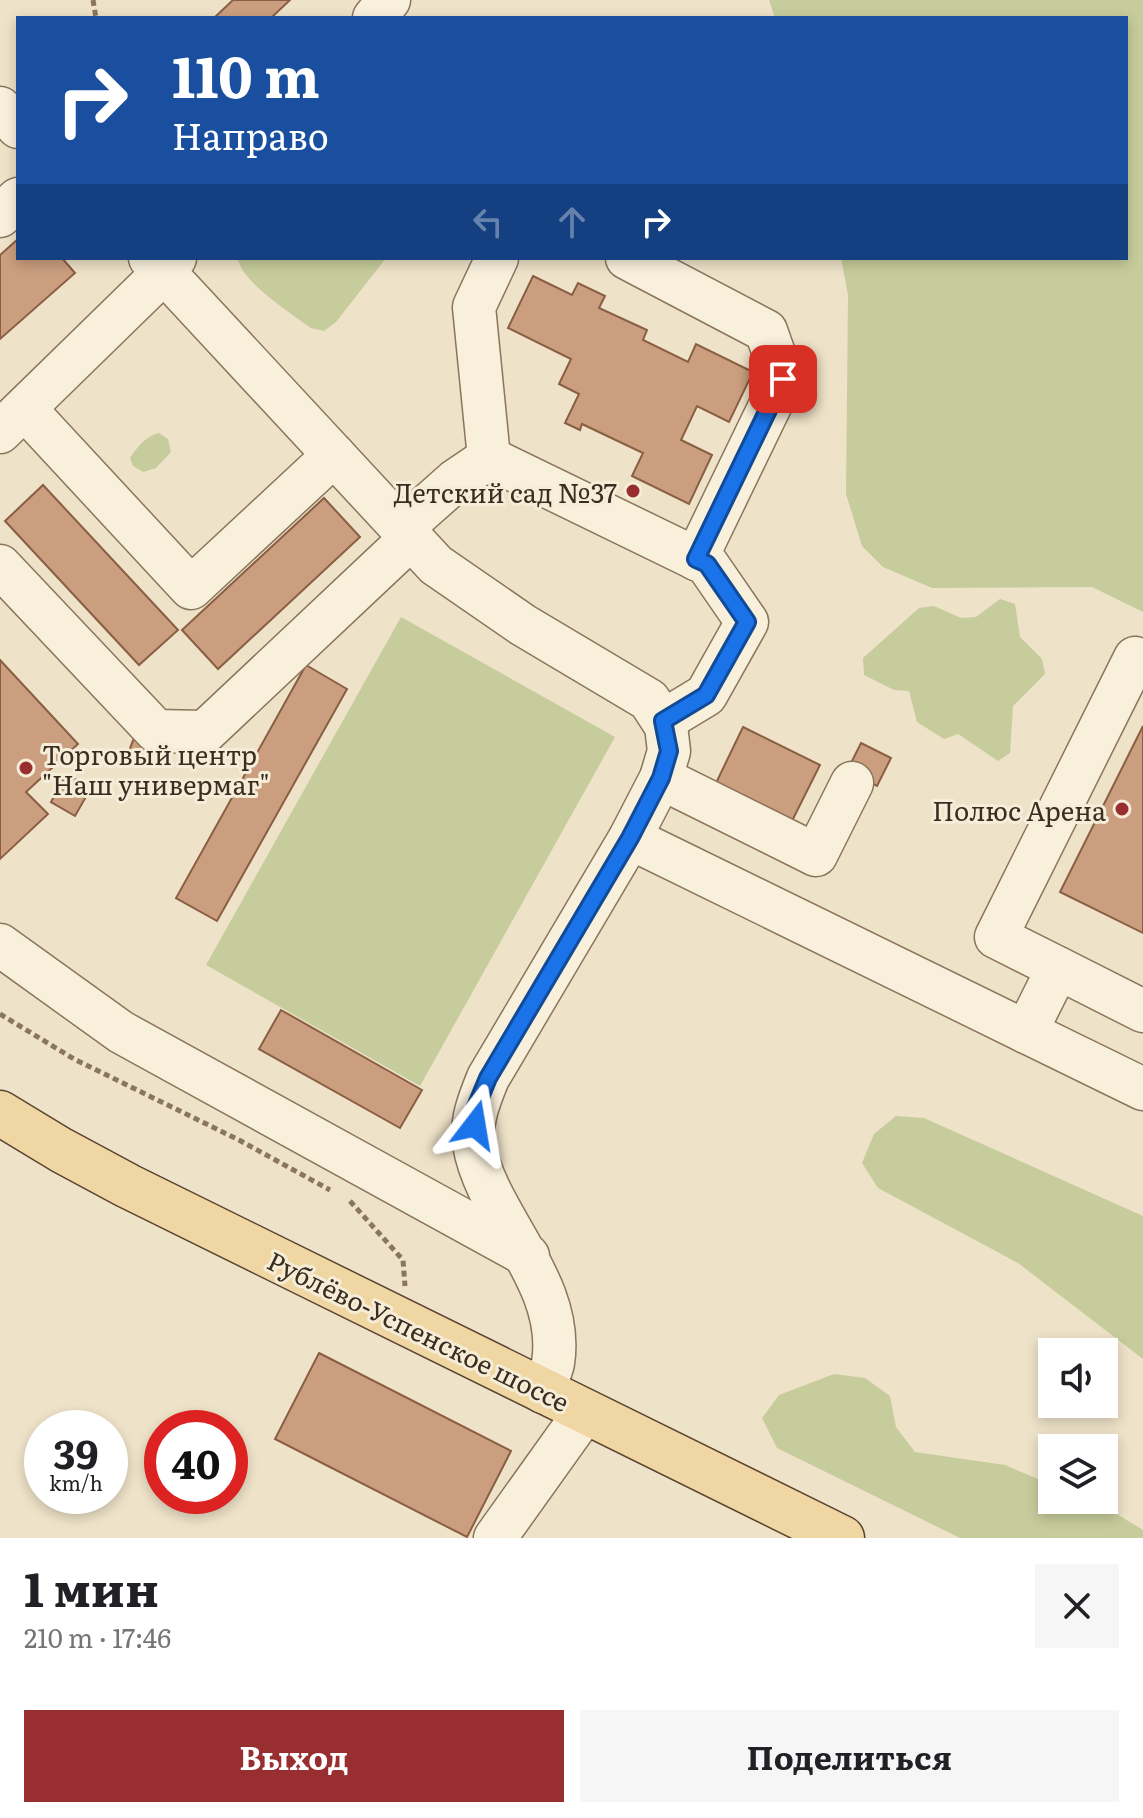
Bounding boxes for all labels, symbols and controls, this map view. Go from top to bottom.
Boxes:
text: 110 m [172,32,320,115]
icon: right [40,48,144,152]
text: Направо [172,108,329,161]
icon: left [466,200,510,244]
icon: ahead [550,200,594,244]
icon: right [634,200,678,244]
pin [749,345,817,413]
icon: arrive [761,357,805,401]
place label: Детский сад №37 [394,472,617,511]
marker: Детский сад №37 [624,482,642,500]
place label: Торговый центр "Наш универмаг" [42,734,269,803]
marker: Торговый центр "Наш универмаг" [17,759,35,777]
place label: Полюс Арена [932,790,1106,829]
marker: Полюс Арена [1113,800,1131,818]
position arrow [433,1083,517,1167]
street label: Рублёво-Успенское шоссе [261,1240,577,1420]
map controls [1038,1338,1118,1514]
button: sound [1038,1338,1118,1418]
speed limit sign: 40 [144,1410,248,1514]
text: 39 [53,1422,99,1481]
button: layers [1038,1434,1118,1514]
text: km/h [49,1467,103,1497]
text: 1 мин [24,1551,159,1622]
button: close [1035,1564,1119,1648]
text: 210 m · 17:46 [24,1617,171,1656]
button: Выход [24,1710,564,1802]
button: Поделиться [580,1710,1119,1802]

